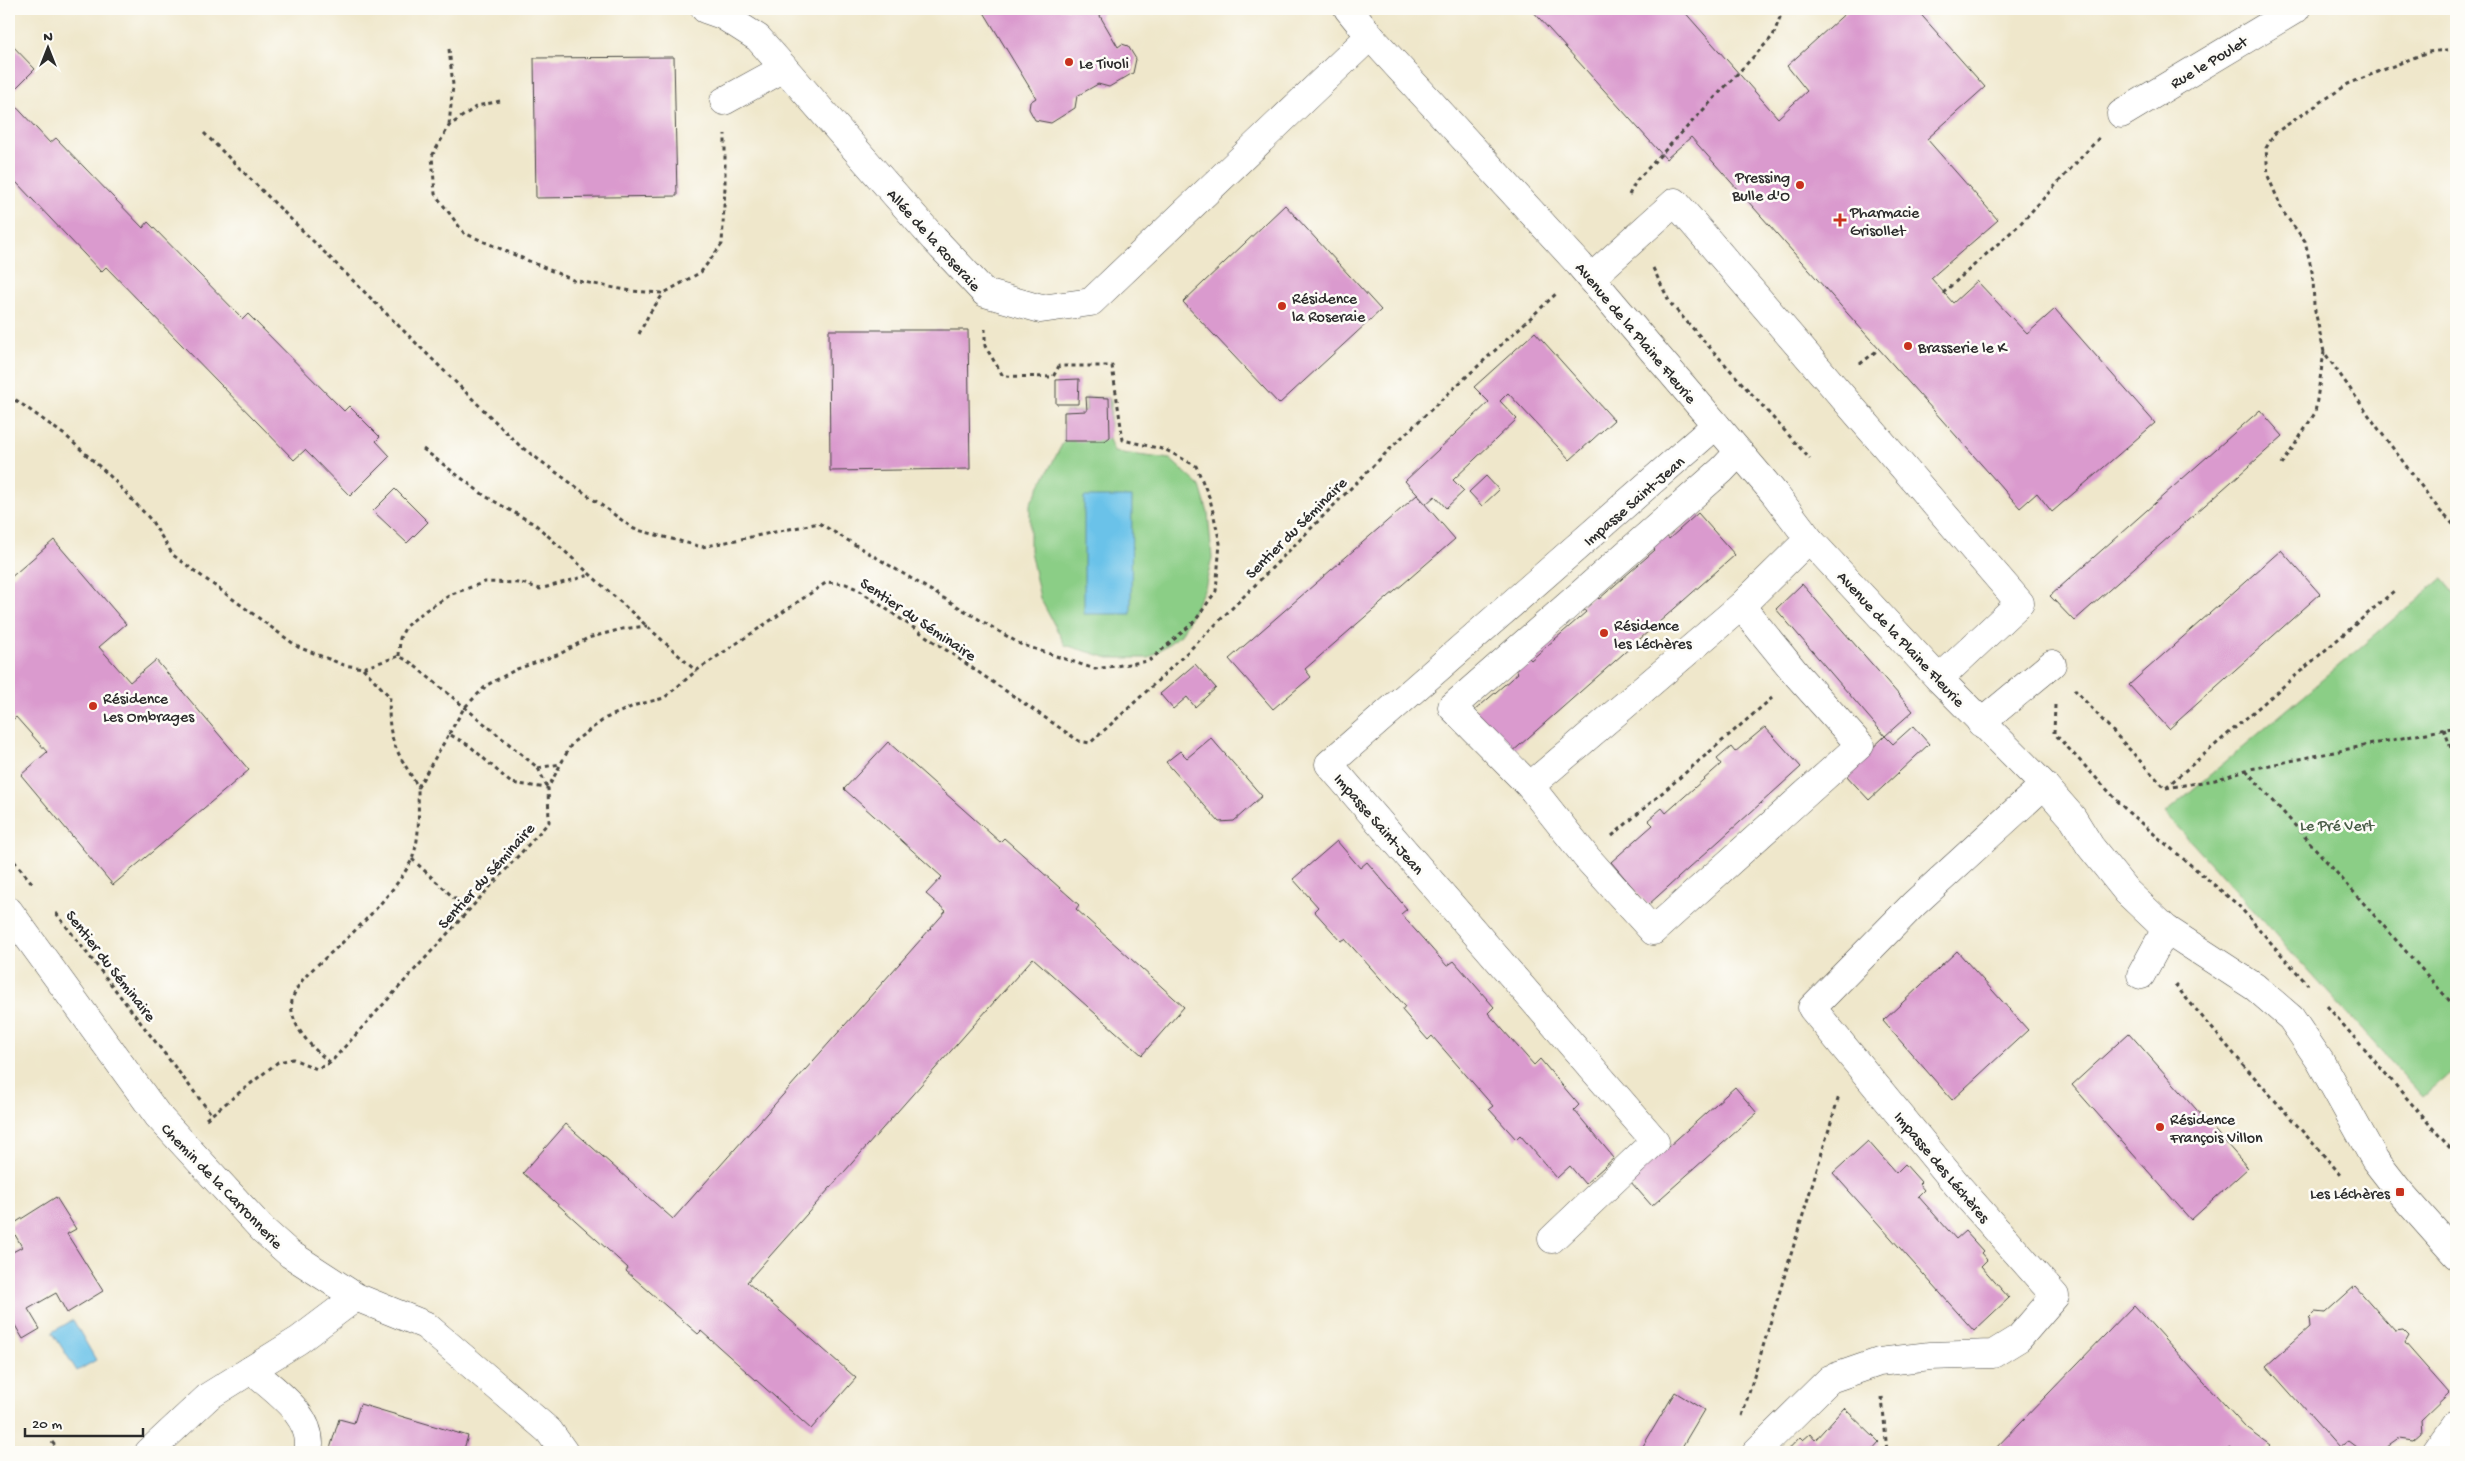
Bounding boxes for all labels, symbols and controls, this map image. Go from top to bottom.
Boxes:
north arrow [22,22,72,72]
text: N [43,29,53,46]
street label: Rue le Poulet [2168,33,2253,94]
marker: Le Tivoli [1063,56,1075,68]
place label: Le Tivoli [1079,56,1129,75]
place label: Pressing Bulle d'O [1731,170,1790,207]
marker: Pressing Bulle d'O [1794,179,1806,191]
street label: Allée de la Roseraie [881,186,984,297]
place label: Pharmacie Grisollet [1849,205,1920,242]
marker: Pharmacie Grisollet [1834,214,1846,226]
street label: Avenue de la Plaine Fleurie [1570,260,1700,409]
place label: Résidence la Roseraie [1292,291,1366,328]
marker: Résidence la Roseraie [1276,300,1288,312]
marker: Brasserie le K [1902,340,1914,352]
place label: Brasserie le K [1917,340,2009,359]
street label: Impasse Saint-Jean [1581,453,1690,552]
street label: Sentier du Séminaire [1243,474,1353,584]
street label: Avenue de la Plaine Fleurie [1832,569,1968,713]
street label: Sentier du Séminaire [855,575,979,667]
place label: Résidence les Léchères [1614,618,1693,655]
marker: Résidence les Léchères [1598,627,1610,639]
place label: Résidence Les Ombrages [103,691,195,728]
marker: Résidence Les Ombrages [87,700,99,712]
street label: Impasse Saint-Jean [1328,771,1427,880]
park label: Le Pré Vert [2300,818,2375,837]
street label: Sentier du Séminaire [435,820,541,934]
street label: Sentier du Séminaire [60,908,159,1027]
street label: Impasse des Léchères [1888,1109,1993,1229]
place label: Résidence François Villon [2169,1112,2263,1149]
street label: Chemin de la Carronnerie [156,1121,286,1255]
marker: Résidence François Villon [2154,1121,2166,1133]
place label: Les Léchères [2310,1186,2391,1205]
marker: Les Léchères [2394,1186,2406,1198]
scale bar [25,1406,142,1438]
text: 20 m [32,1416,62,1434]

